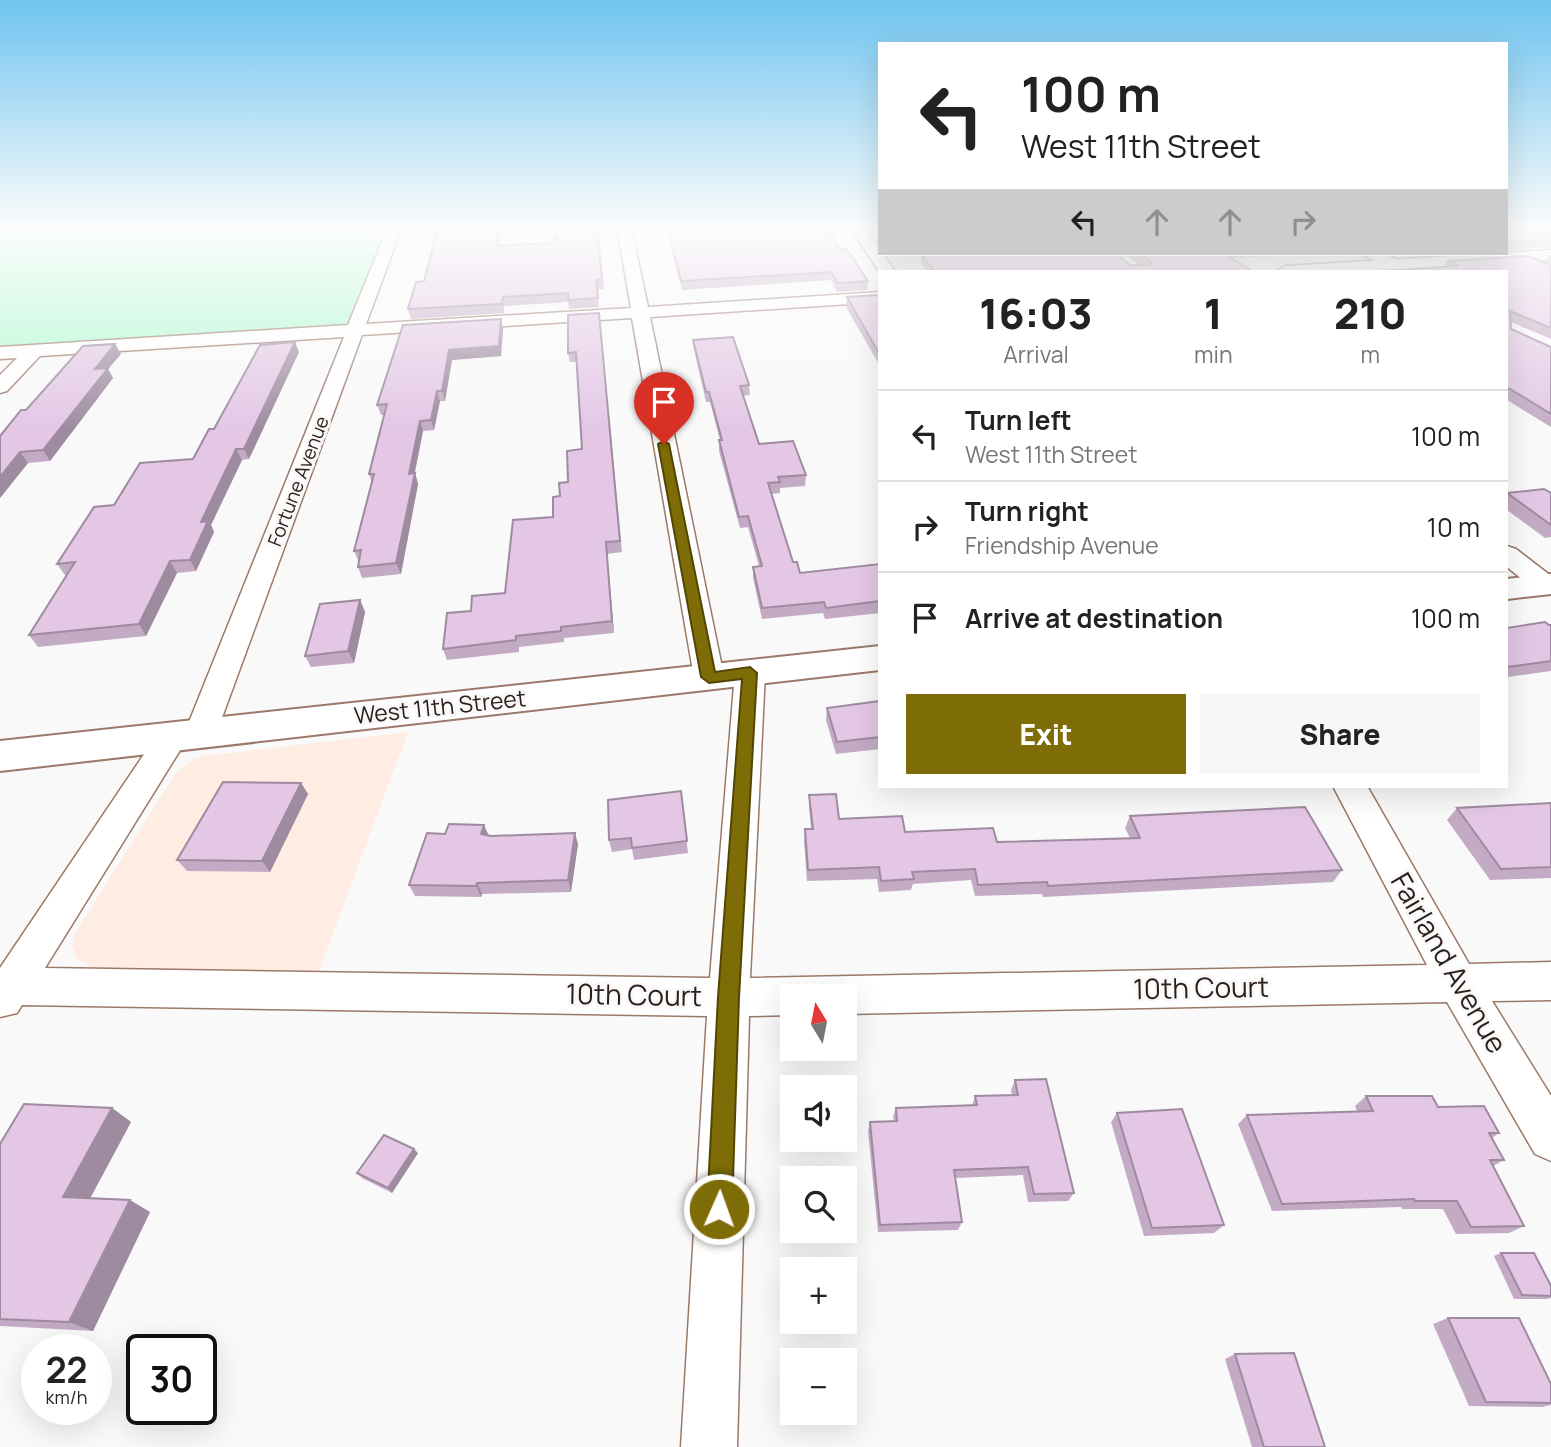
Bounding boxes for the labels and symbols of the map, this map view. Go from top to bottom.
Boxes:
pin [634,372,694,444]
street label: Fortune Avenue [261,412,335,550]
street label: West 11th Street [352,681,527,731]
street label: Fairland Avenue [1383,865,1517,1060]
street label: 10th Court [1133,967,1269,1007]
street label: 10th Court [566,974,702,1014]
north arrow [780,984,858,1060]
position arrow [682,1172,756,1246]
speed limit sign: 30 [126,1334,217,1425]

